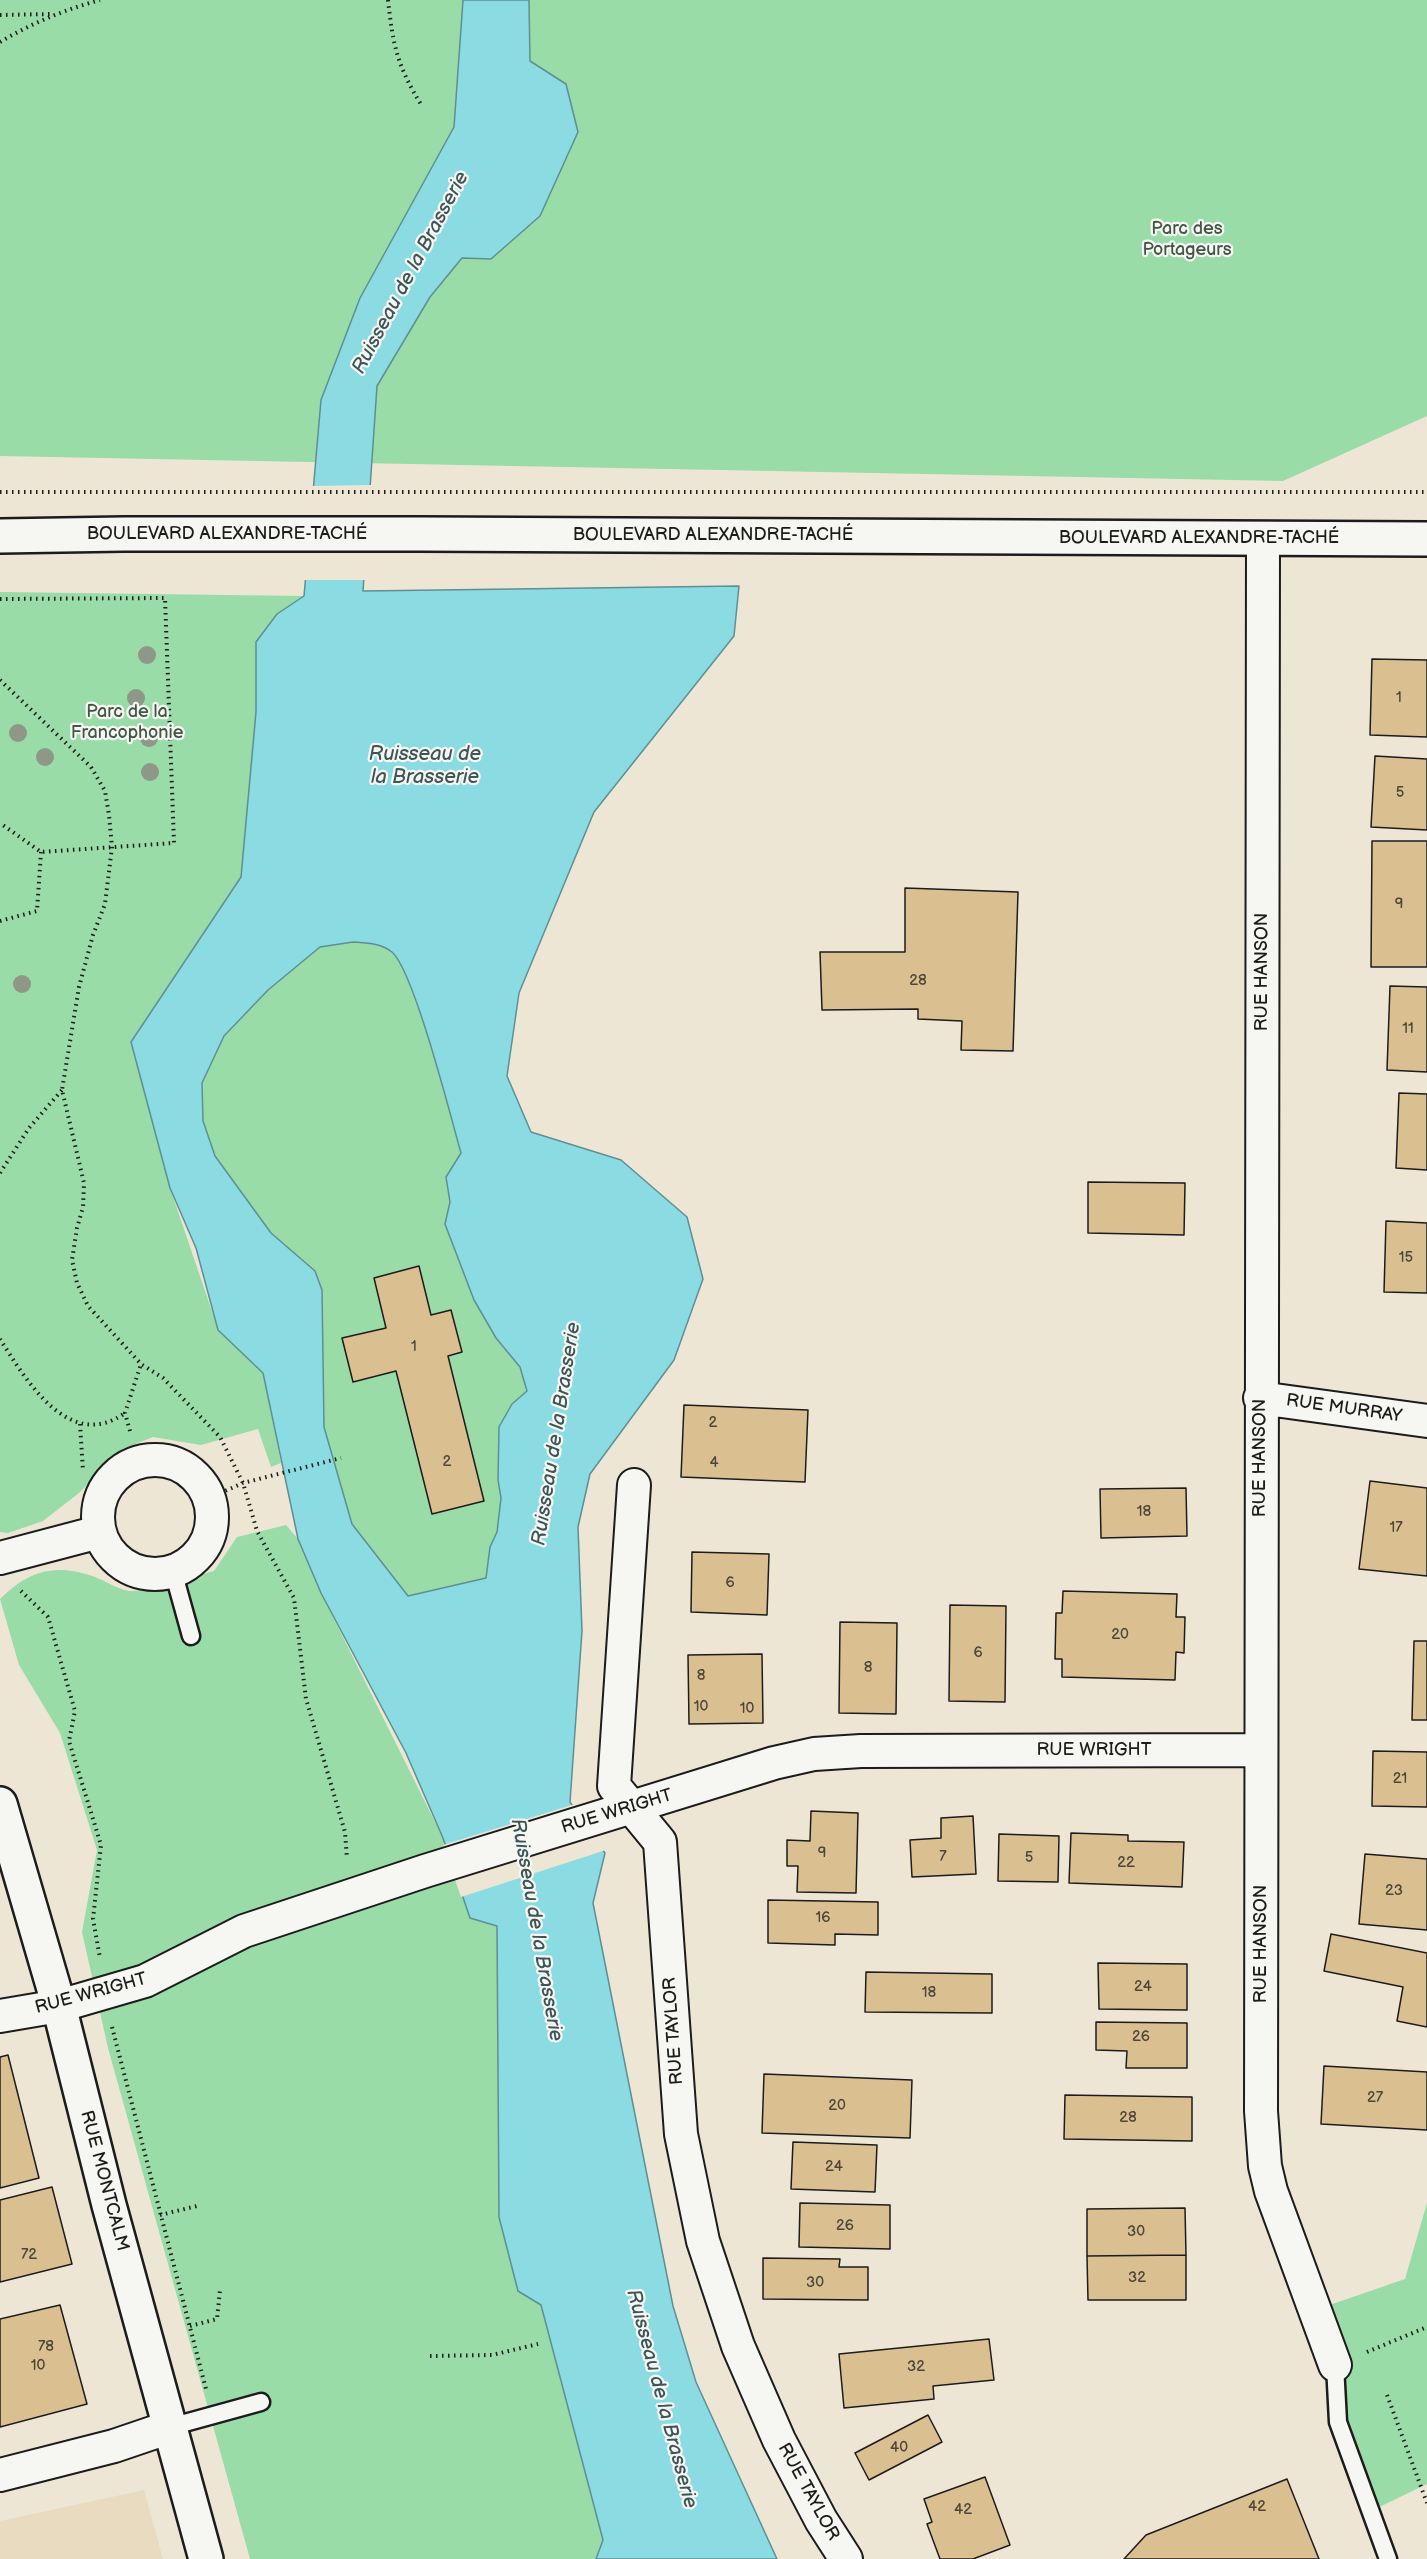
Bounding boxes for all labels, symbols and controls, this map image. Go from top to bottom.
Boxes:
water label: Ruisseau de la Brasserie [347,168,475,378]
park label: Parc des Portageurs [1142,218,1232,260]
street label: BOULEVARD ALEXANDRE-TACHÉ [87,523,367,545]
street label: BOULEVARD ALEXANDRE-TACHÉ [573,524,853,546]
street label: BOULEVARD ALEXANDRE-TACHÉ [1059,527,1339,549]
house number: 1 [1396,689,1402,707]
park label: Parc de la Francophonie [71,701,183,744]
water label: Ruisseau de la Brasserie [369,743,481,790]
house number: 5 [1396,784,1404,802]
house number: 9 [1395,895,1403,913]
street label: RUE HANSON [1251,913,1273,1031]
house number: 28 [909,972,927,990]
house number: 11 [1402,1020,1414,1038]
house number: 15 [1399,1249,1413,1267]
water label: Ruisseau de la Brasserie [527,1321,587,1547]
house number: 1 [411,1338,417,1356]
street label: RUE MURRAY [1285,1390,1403,1428]
street label: RUE HANSON [1249,1399,1271,1517]
house number: 2 [709,1414,717,1432]
house number: 2 [443,1453,451,1471]
house number: 4 [709,1454,719,1472]
house number: 18 [1137,1503,1151,1521]
house number: 17 [1389,1519,1403,1537]
house number: 6 [725,1574,735,1592]
house number: 20 [1111,1626,1129,1644]
house number: 6 [973,1644,983,1662]
house number: 8 [864,1659,872,1677]
house number: 8 [697,1667,705,1685]
house number: 10 [694,1698,708,1716]
house number: 10 [740,1700,754,1718]
street label: RUE WRIGHT [1037,1739,1151,1761]
house number: 21 [1393,1770,1407,1788]
street label: RUE WRIGHT [559,1785,675,1839]
water label: Ruisseau de la Brasserie [505,1817,567,2043]
house number: 9 [818,1844,826,1862]
house number: 7 [939,1848,947,1866]
house number: 5 [1025,1849,1033,1867]
house number: 22 [1117,1854,1135,1872]
house number: 23 [1385,1882,1403,1900]
street label: RUE HANSON [1250,1885,1272,2003]
house number: 16 [816,1909,830,1927]
street label: RUE WRIGHT [33,1969,149,2019]
street label: RUE TAYLOR [659,1976,689,2086]
house number: 24 [1134,1978,1152,1996]
house number: 18 [922,1984,936,2002]
house number: 26 [1132,2028,1150,2046]
house number: 27 [1367,2089,1383,2107]
house number: 20 [828,2097,846,2115]
street label: RUE MONTCALM [75,2108,133,2254]
house number: 28 [1119,2109,1137,2127]
house number: 24 [825,2158,843,2176]
house number: 26 [836,2217,854,2235]
house number: 30 [1127,2223,1145,2241]
house number: 72 [21,2246,37,2264]
house number: 32 [1128,2269,1146,2287]
house number: 30 [806,2274,824,2292]
water label: Ruisseau de la Brasserie [620,2287,702,2511]
house number: 78 [38,2338,54,2356]
house number: 10 [31,2357,45,2375]
house number: 32 [907,2358,925,2376]
house number: 40 [890,2439,908,2457]
street label: RUE TAYLOR [772,2440,844,2544]
house number: 42 [1248,2498,1266,2516]
house number: 42 [954,2501,972,2519]

